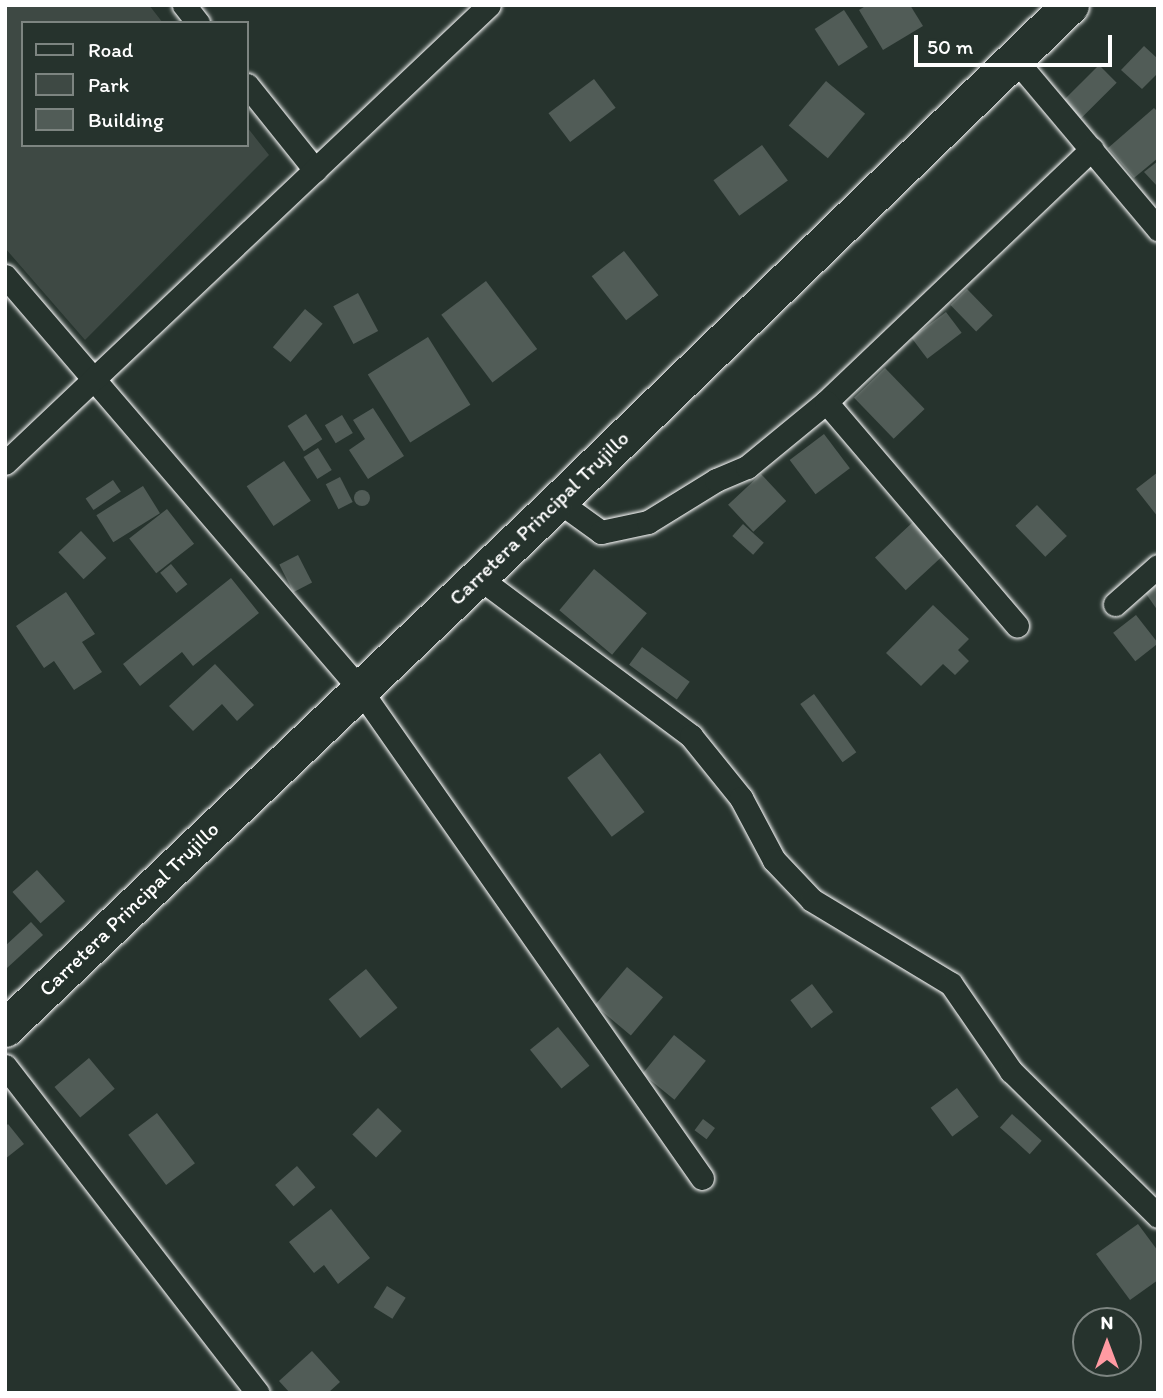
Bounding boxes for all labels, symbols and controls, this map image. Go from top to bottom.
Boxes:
legend [21,21,248,147]
scale bar [918,21,1116,65]
text: 50 m [927,34,973,59]
text: Road [88,37,133,62]
text: Park [88,72,129,97]
text: Building [88,107,164,132]
street label: Carretera Principal Trujillo [444,425,634,611]
street label: Carretera Principal Trujillo [34,816,224,1002]
north arrow [1072,1307,1142,1377]
text: N [1101,1311,1113,1334]

